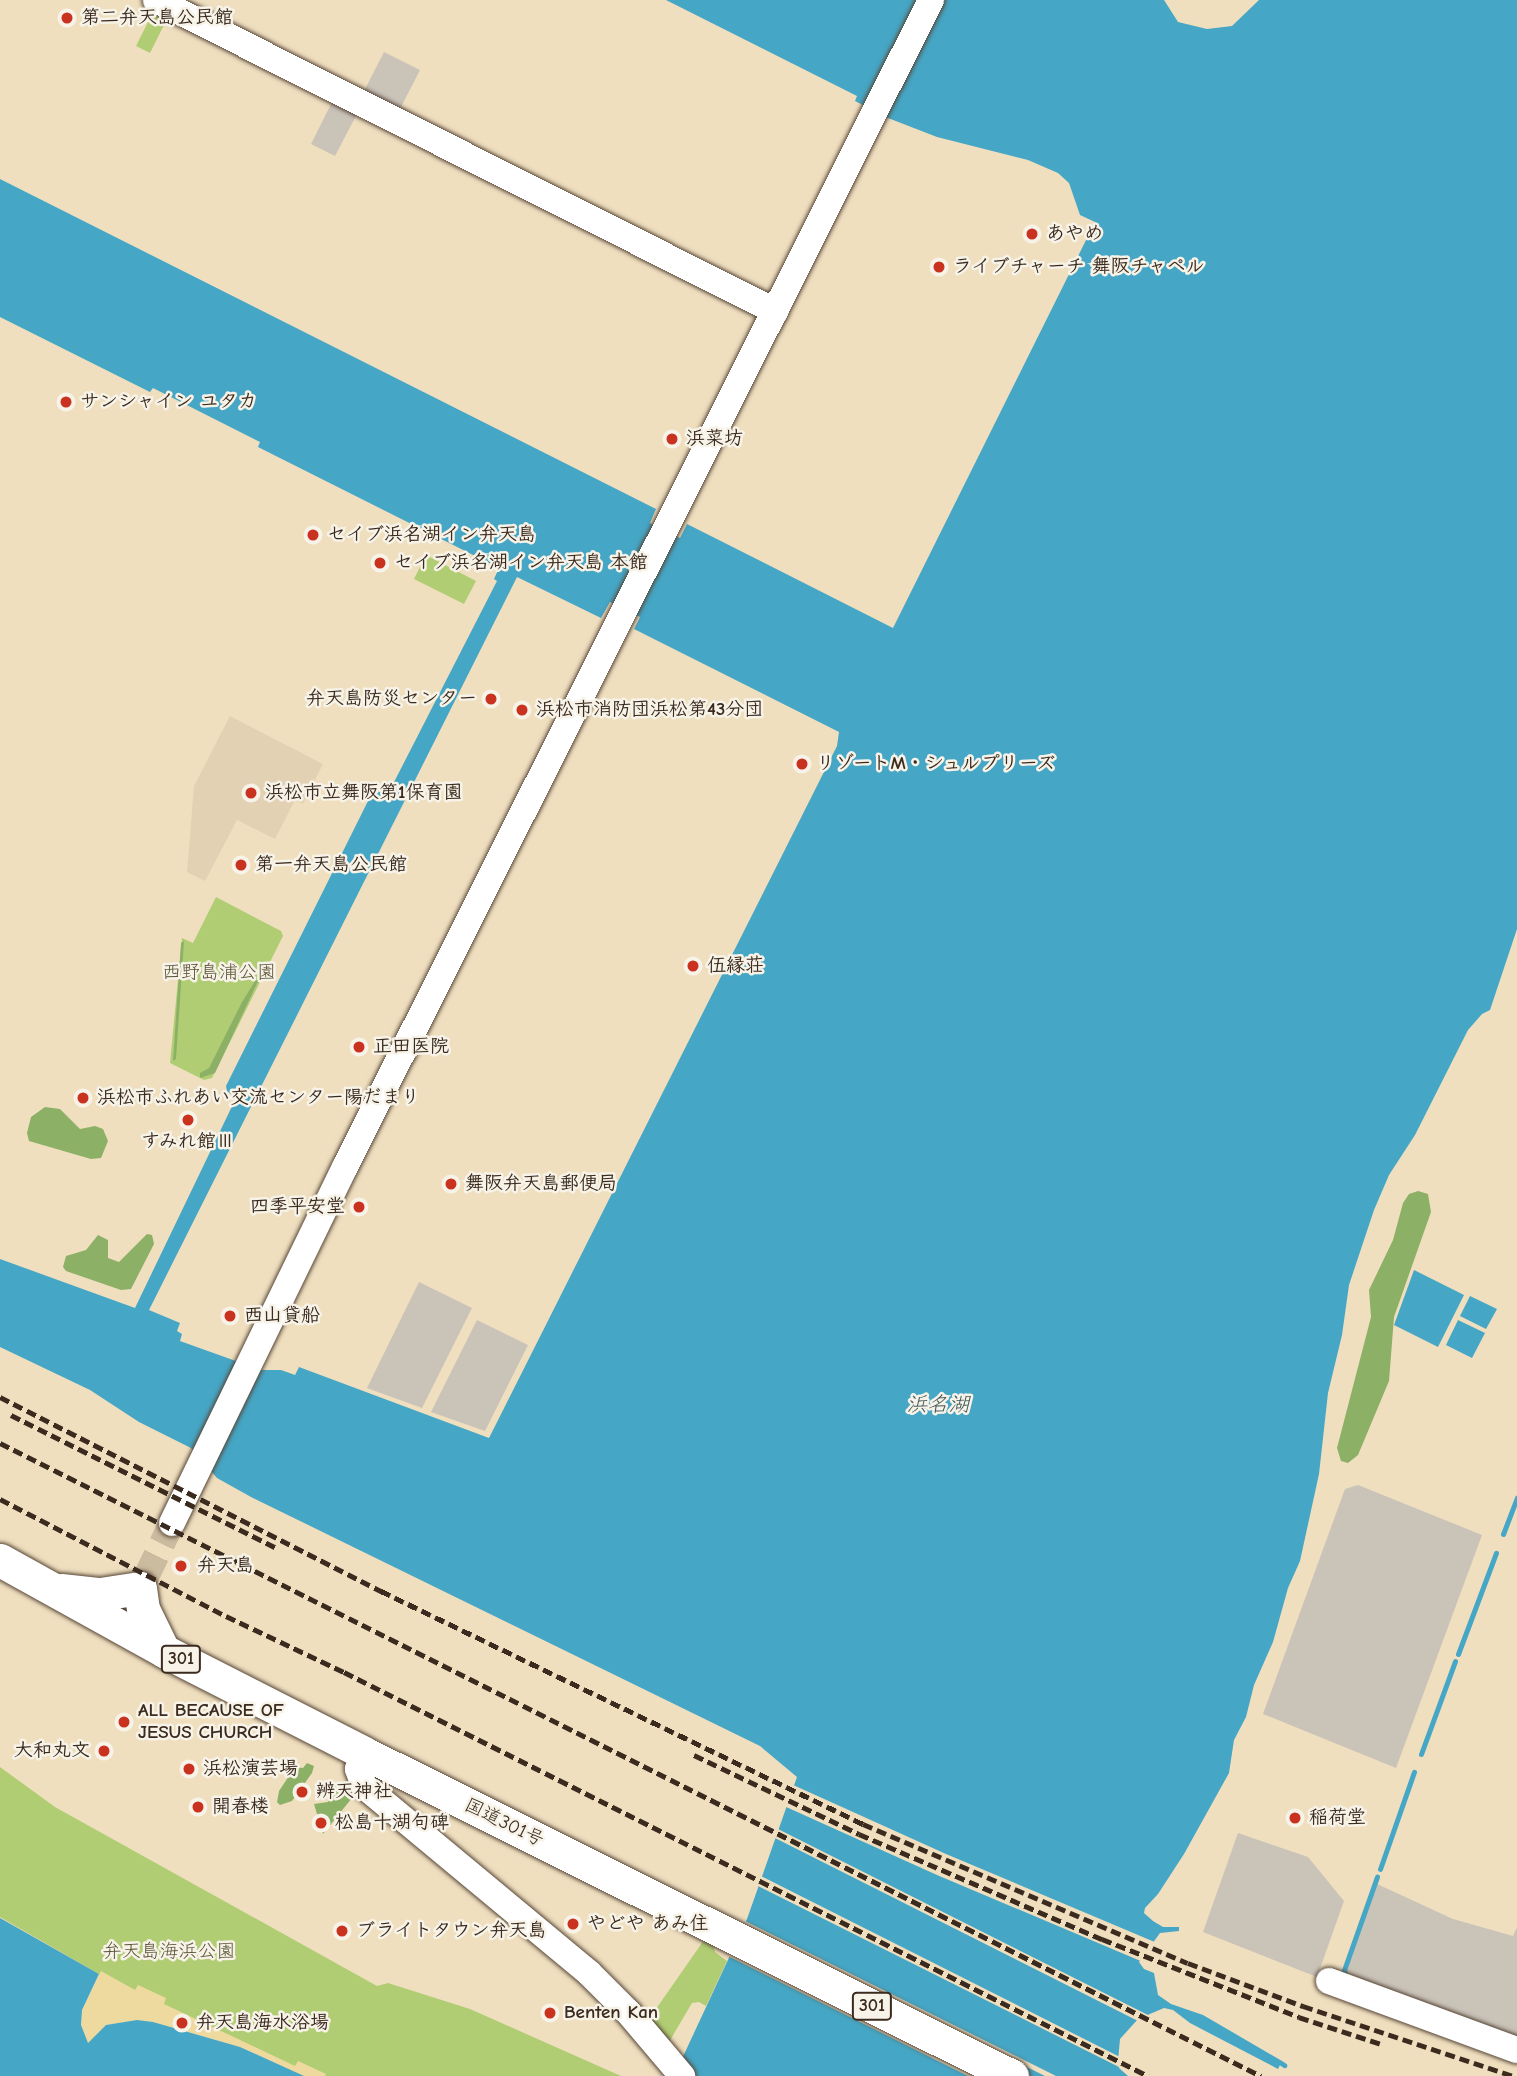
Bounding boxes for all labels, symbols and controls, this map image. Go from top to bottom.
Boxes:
place label: 第二弁天島公民館 [81,7,233,29]
marker: 第二弁天島公民館 [59,10,75,26]
place label: あやめ [1046,223,1103,245]
marker: あやめ [1024,226,1040,242]
place label: ライブチャーチ 舞阪チャペル [953,256,1207,278]
marker: ライブチャーチ 舞阪チャペル [931,259,947,275]
place label: サンシャイン ユタカ [80,391,258,413]
marker: サンシャイン ユタカ [58,394,74,410]
place label: 浜菜坊 [686,428,743,450]
marker: 浜菜坊 [664,431,680,447]
place label: セイブ浜名湖イン弁天島 [327,524,536,546]
marker: セイブ浜名湖イン弁天島 [305,527,321,543]
place label: セイブ浜名湖イン弁天島 本館 [394,552,648,574]
marker: セイブ浜名湖イン弁天島 本館 [372,555,388,571]
place label: 弁天島防災センター [306,688,477,710]
marker: 弁天島防災センター [483,691,499,707]
place label: 浜松市消防団浜松第43分団 [536,699,763,721]
marker: 浜松市消防団浜松第43分団 [514,702,530,718]
place label: リゾートM・シュルプリーズ [816,753,1058,775]
marker: リゾートM・シュルプリーズ [794,756,810,772]
place label: 浜松市立舞阪第1保育園 [265,782,462,804]
marker: 浜松市立舞阪第1保育園 [243,785,259,801]
place label: 第一弁天島公民館 [255,854,407,876]
marker: 第一弁天島公民館 [233,857,249,873]
place label: 伍縁荘 [707,955,764,977]
marker: 伍縁荘 [685,958,701,974]
park label: 西野島浦公園 [162,962,276,984]
place label: 正田医院 [373,1036,449,1058]
marker: 正田医院 [351,1039,367,1055]
place label: 浜松市ふれあい交流センター陽だまり [97,1087,420,1109]
marker: 浜松市ふれあい交流センター陽だまり [75,1090,91,1106]
marker: すみれ館Ⅲ [180,1112,196,1128]
place label: すみれ館Ⅲ [141,1131,235,1153]
place label: 舞阪弁天島郵便局 [465,1173,617,1195]
marker: 舞阪弁天島郵便局 [443,1176,459,1192]
place label: 四季平安堂 [250,1196,345,1218]
marker: 四季平安堂 [351,1199,367,1215]
place label: 西山貸船 [244,1305,320,1327]
marker: 西山貸船 [222,1308,238,1324]
water label: 浜名湖 [907,1391,969,1417]
place label: 弁天島 [197,1555,254,1577]
marker: 弁天島 [171,1556,191,1576]
road number: 301 [160,1644,202,1674]
place label: ALL BECAUSE OF JESUS CHURCH [138,1700,284,1744]
marker: ALL BECAUSE OF JESUS CHURCH [116,1714,132,1730]
place label: 大和丸文 [14,1740,90,1762]
marker: 大和丸文 [96,1743,112,1759]
place label: 浜松演芸場 [203,1758,298,1780]
marker: 浜松演芸場 [181,1761,197,1777]
place label: 辨天神社 [316,1781,392,1803]
marker: 辨天神社 [294,1784,310,1800]
street label: 国道301号 [460,1794,548,1852]
place label: 開春楼 [212,1796,269,1818]
marker: 開春楼 [190,1799,206,1815]
place label: 稲荷堂 [1309,1807,1366,1829]
marker: 稲荷堂 [1287,1810,1303,1826]
place label: 松島十湖句碑 [335,1812,449,1834]
marker: 松島十湖句碑 [313,1815,329,1831]
place label: やどや あみ住 [587,1913,708,1935]
marker: やどや あみ住 [565,1916,581,1932]
place label: ブライトタウン弁天島 [356,1920,546,1942]
marker: ブライトタウン弁天島 [334,1923,350,1939]
park label: 弁天島海浜公園 [103,1941,235,1963]
road number: 301 [851,1992,893,2020]
place label: Benten Kan [564,2002,658,2024]
marker: Benten Kan [542,2005,558,2021]
place label: 弁天島海水浴場 [196,2012,329,2034]
marker: 弁天島海水浴場 [174,2015,190,2031]

